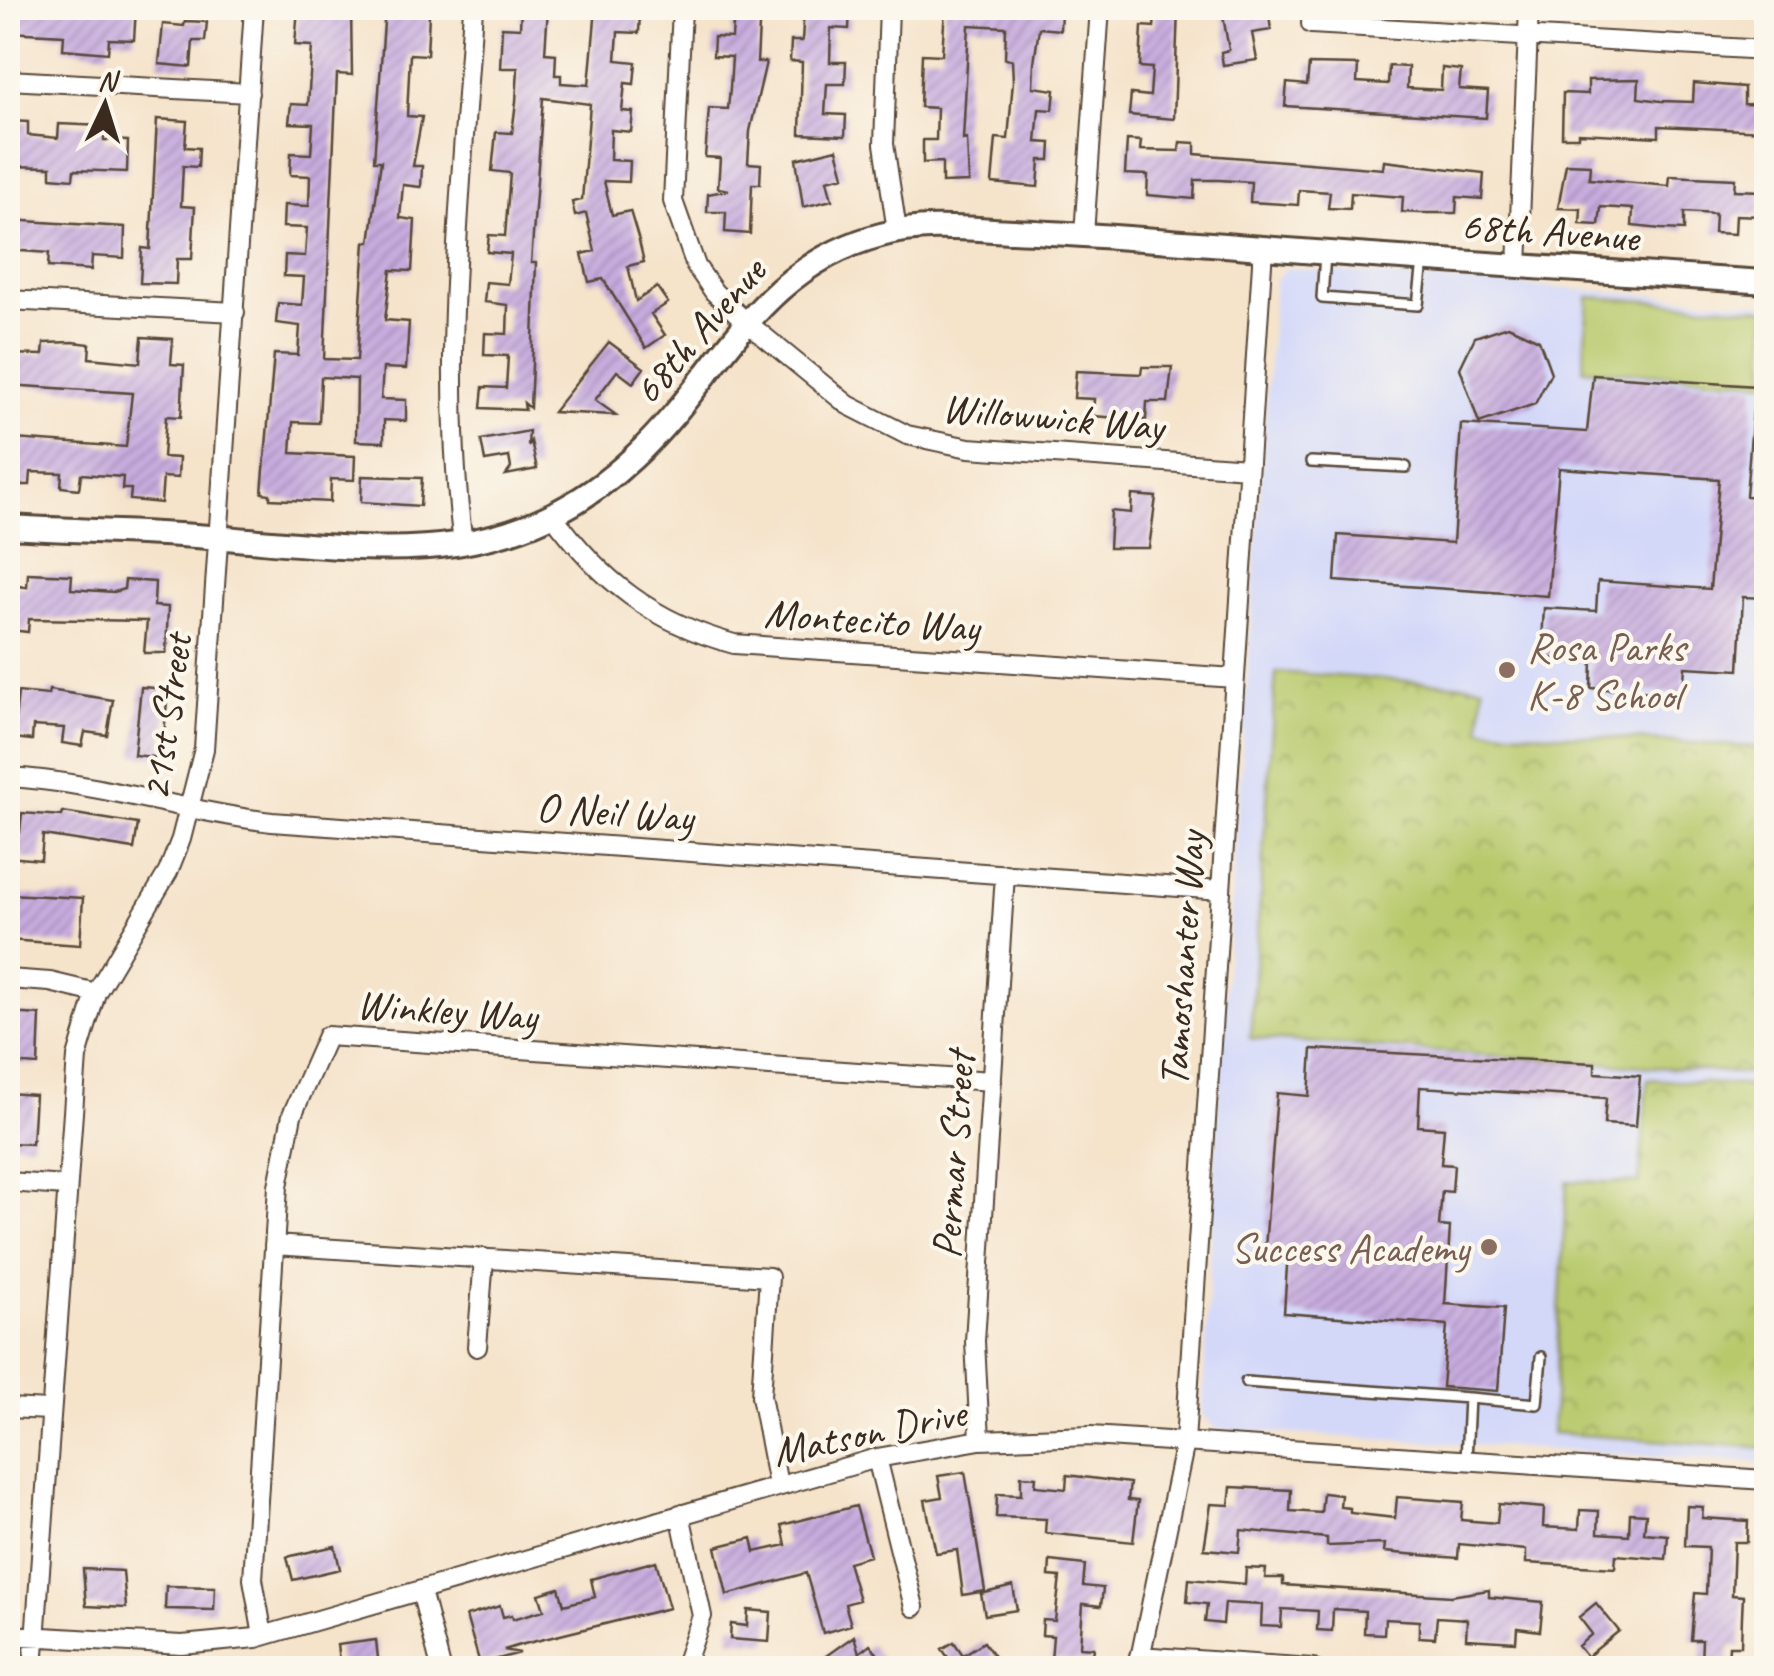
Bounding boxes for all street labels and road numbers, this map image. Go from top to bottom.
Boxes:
street label: 68th Avenue [1459,199,1643,264]
street label: 68th Avenue [621,245,779,415]
street label: Willowwick Way [940,381,1169,454]
street label: Montecito Way [763,587,984,655]
street label: 21st Street [129,627,205,803]
street label: O Neil Way [535,781,698,845]
street label: Tamoshanter Way [1147,826,1218,1089]
street label: Winkley Way [355,978,541,1043]
street label: Permar Street [920,1045,987,1260]
street label: Matson Drive [768,1385,974,1479]

